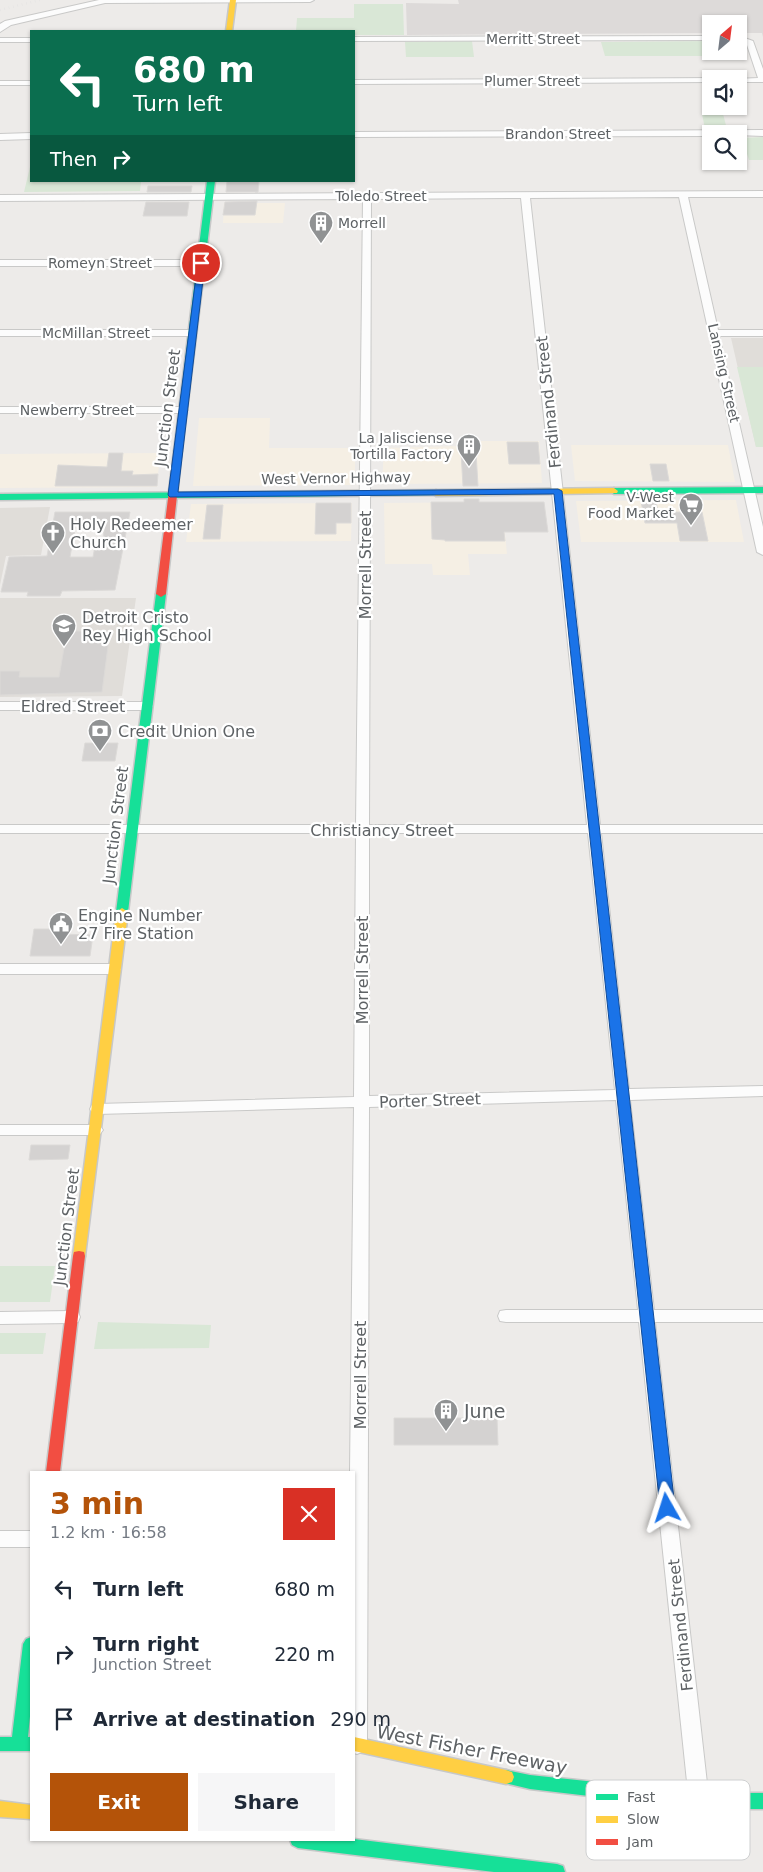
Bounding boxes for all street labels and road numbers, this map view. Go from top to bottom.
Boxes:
street label: Merritt Street [486,31,580,47]
street label: Plumer Street [484,73,581,89]
street label: Brandon Street [505,126,612,142]
street label: Toledo Street [334,188,427,204]
street label: Romeyn Street [48,255,153,271]
street label: Lansing Street [705,322,743,425]
street label: McMillan Street [42,325,150,341]
street label: Ferdinand Street [532,335,565,469]
street label: Junction Street [151,348,184,469]
street label: Newberry Street [20,402,135,418]
street label: West Vernor Highway [261,469,411,487]
street label: Morrell Street [356,511,375,619]
street label: Eldred Street [21,697,125,716]
street label: Junction Street [99,765,132,886]
street label: Christiancy Street [310,821,454,840]
street label: Morrell Street [353,916,372,1024]
street label: Porter Street [379,1089,481,1112]
street label: Junction Street [50,1167,83,1288]
street label: Morrell Street [351,1321,370,1429]
street label: Ferdinand Street [664,1558,697,1692]
street label: West Fisher Freeway [375,1720,569,1778]

